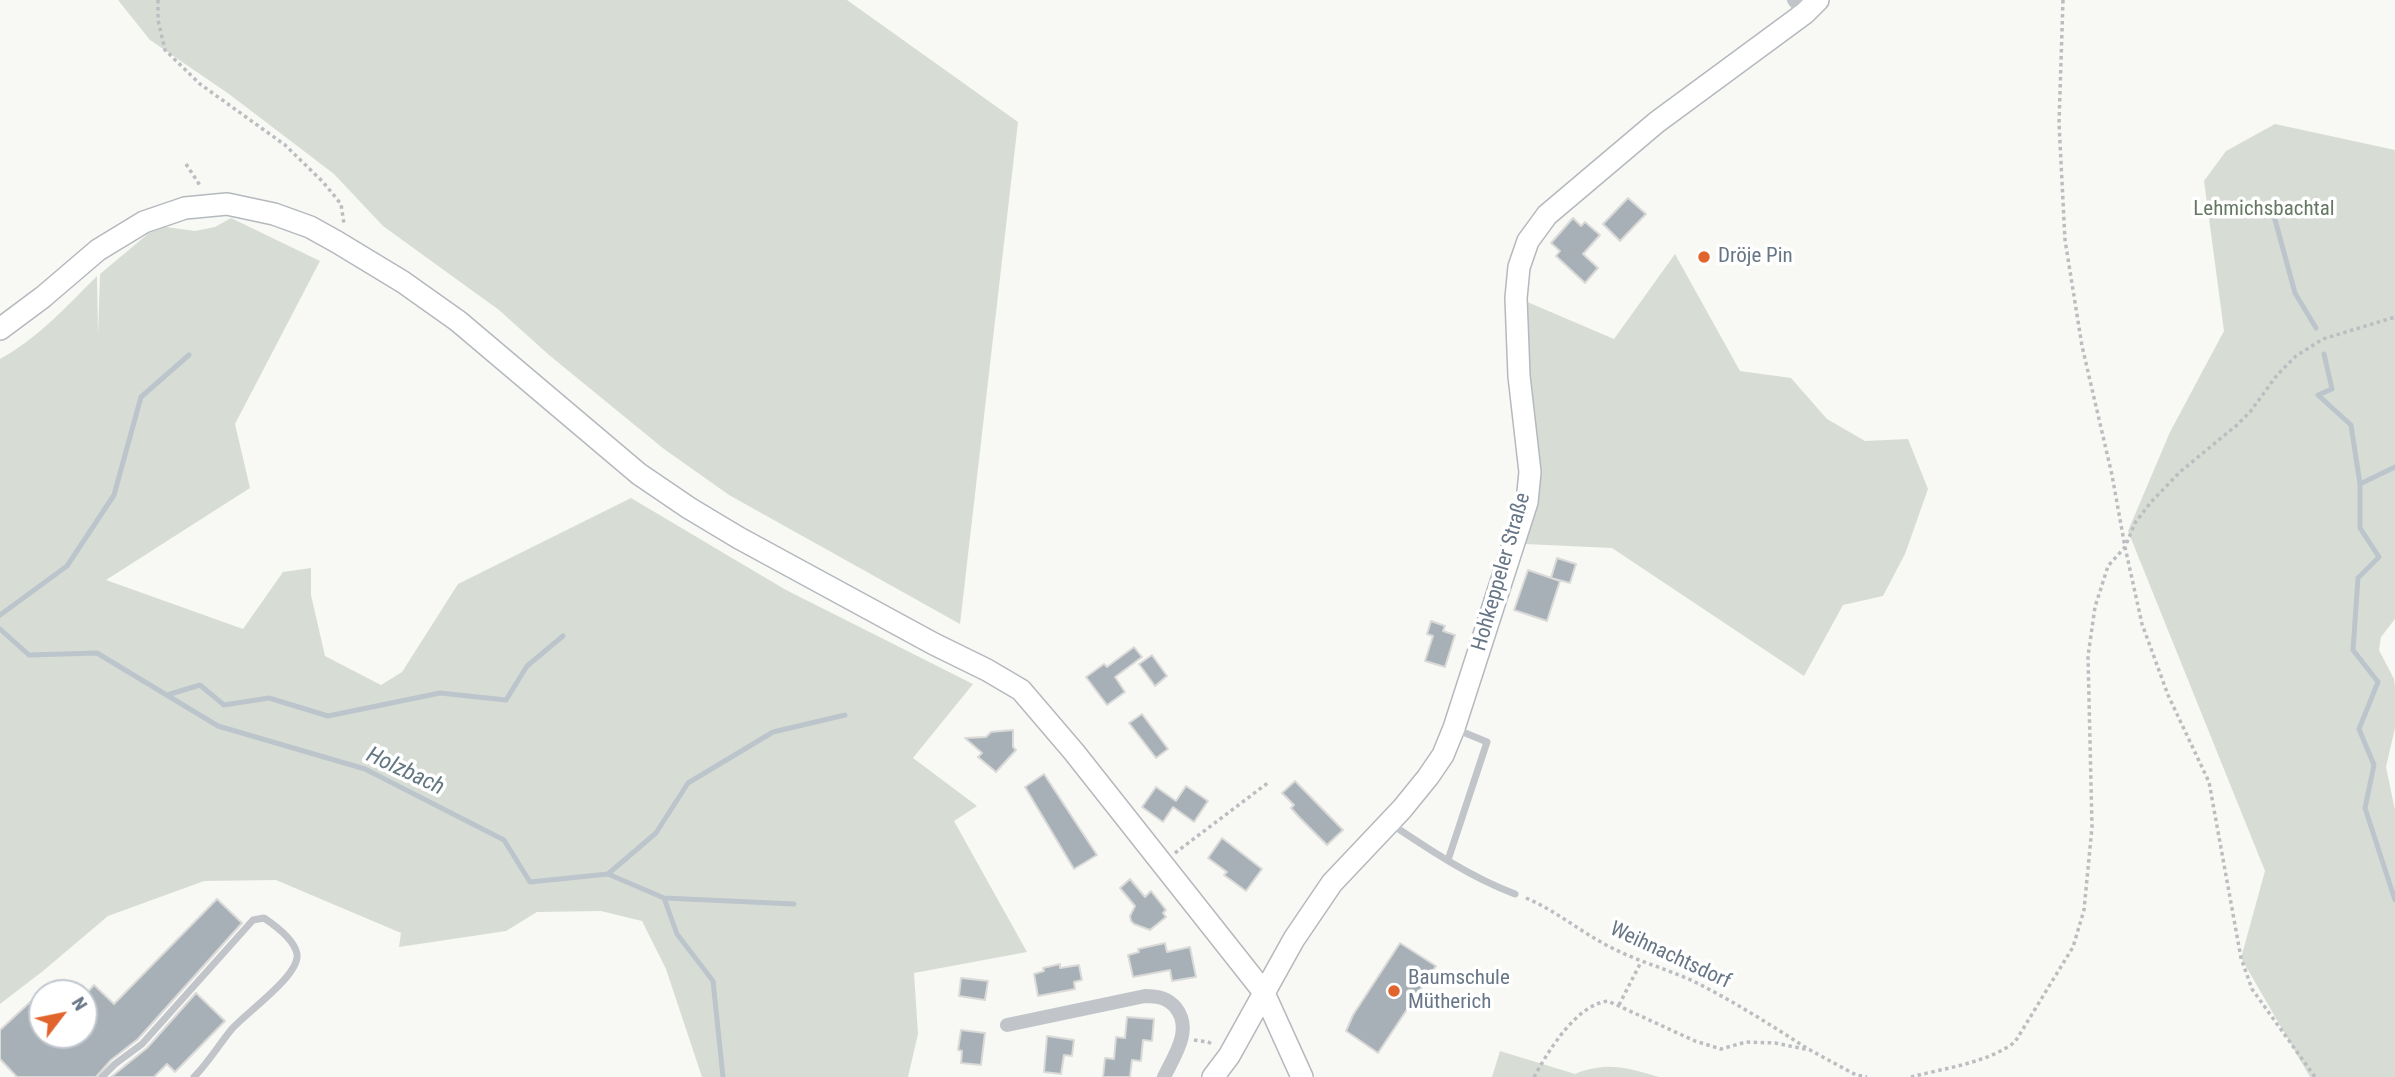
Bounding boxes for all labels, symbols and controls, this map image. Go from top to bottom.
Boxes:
park label: Lehmichsbachtal [2193,197,2335,223]
place label: Dröje Pin [1718,244,1793,270]
marker: Dröje Pin [1696,249,1712,265]
street label: Hohkeppeler Straße [1467,490,1537,654]
water label: Holzbach [362,742,448,802]
street label: Weihnachtsdorf [1606,917,1734,995]
place label: Baumschule Mütherich [1408,966,1510,1016]
north arrow [28,979,98,1049]
marker: Baumschule Mütherich [1386,983,1402,999]
text: N [67,993,92,1015]

